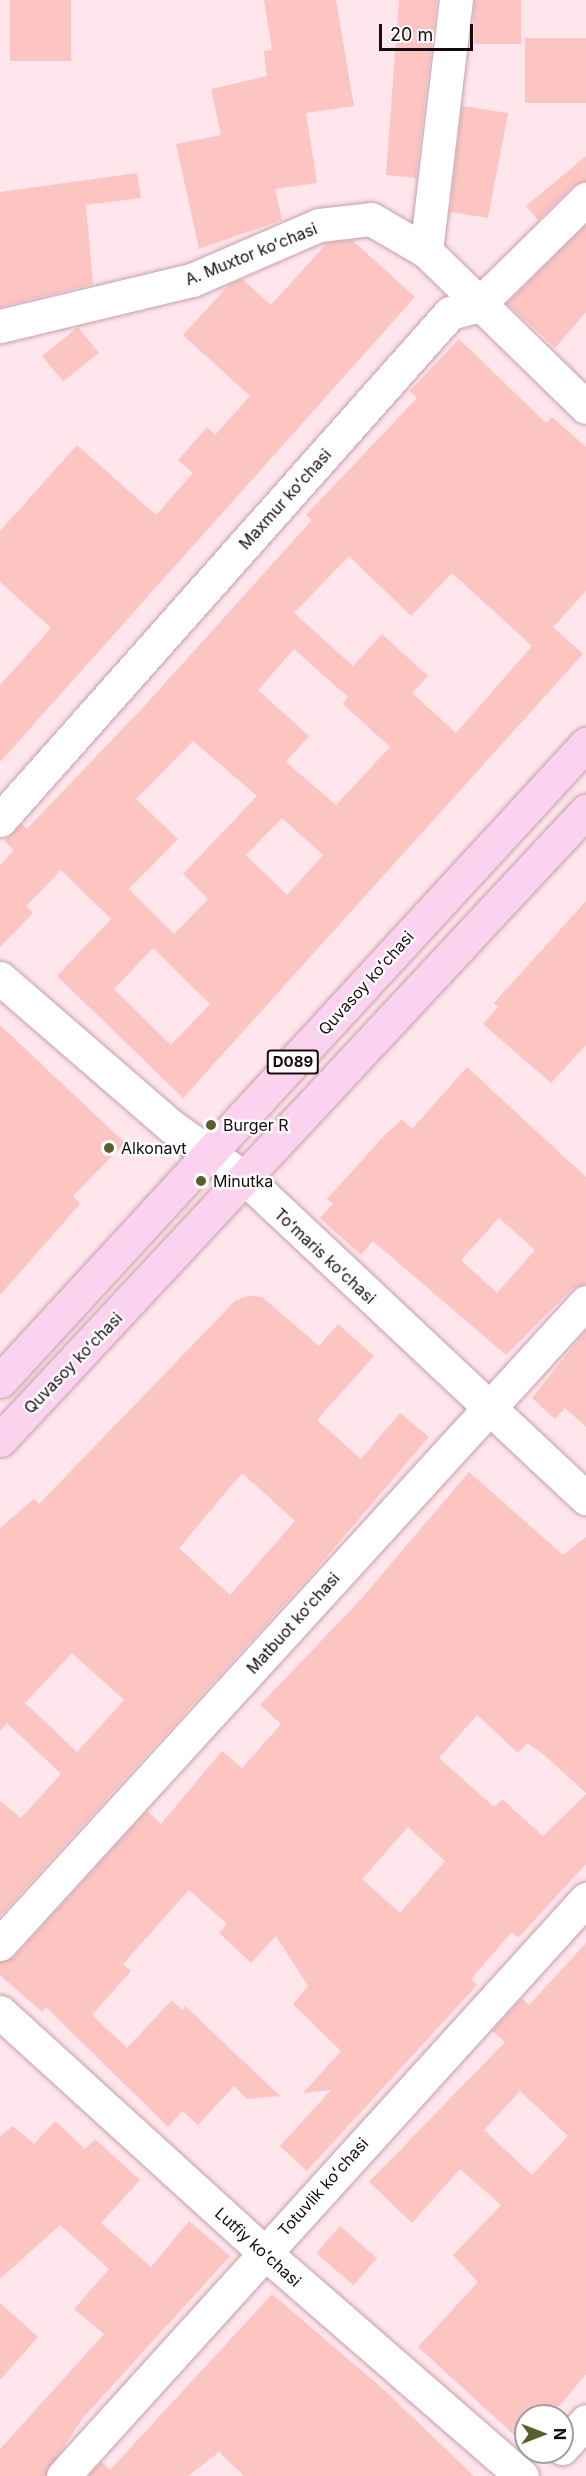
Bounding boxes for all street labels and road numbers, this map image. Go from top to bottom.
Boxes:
street label: A. Muxtor koʻchasi [182,219,320,289]
street label: Maxmur koʻchasi [235,445,335,553]
street label: Quvasoy koʻchasi [314,927,418,1039]
road number: D089 [266,1050,320,1074]
street label: Toʻmaris koʻchasi [270,1204,380,1308]
street label: Quvasoy koʻchasi [20,1308,126,1418]
street label: Matbuot koʻchasi [243,1568,343,1678]
street label: Totuvlik koʻchasi [274,2134,372,2240]
street label: Lutfiy koʻchasi [211,2203,305,2291]

